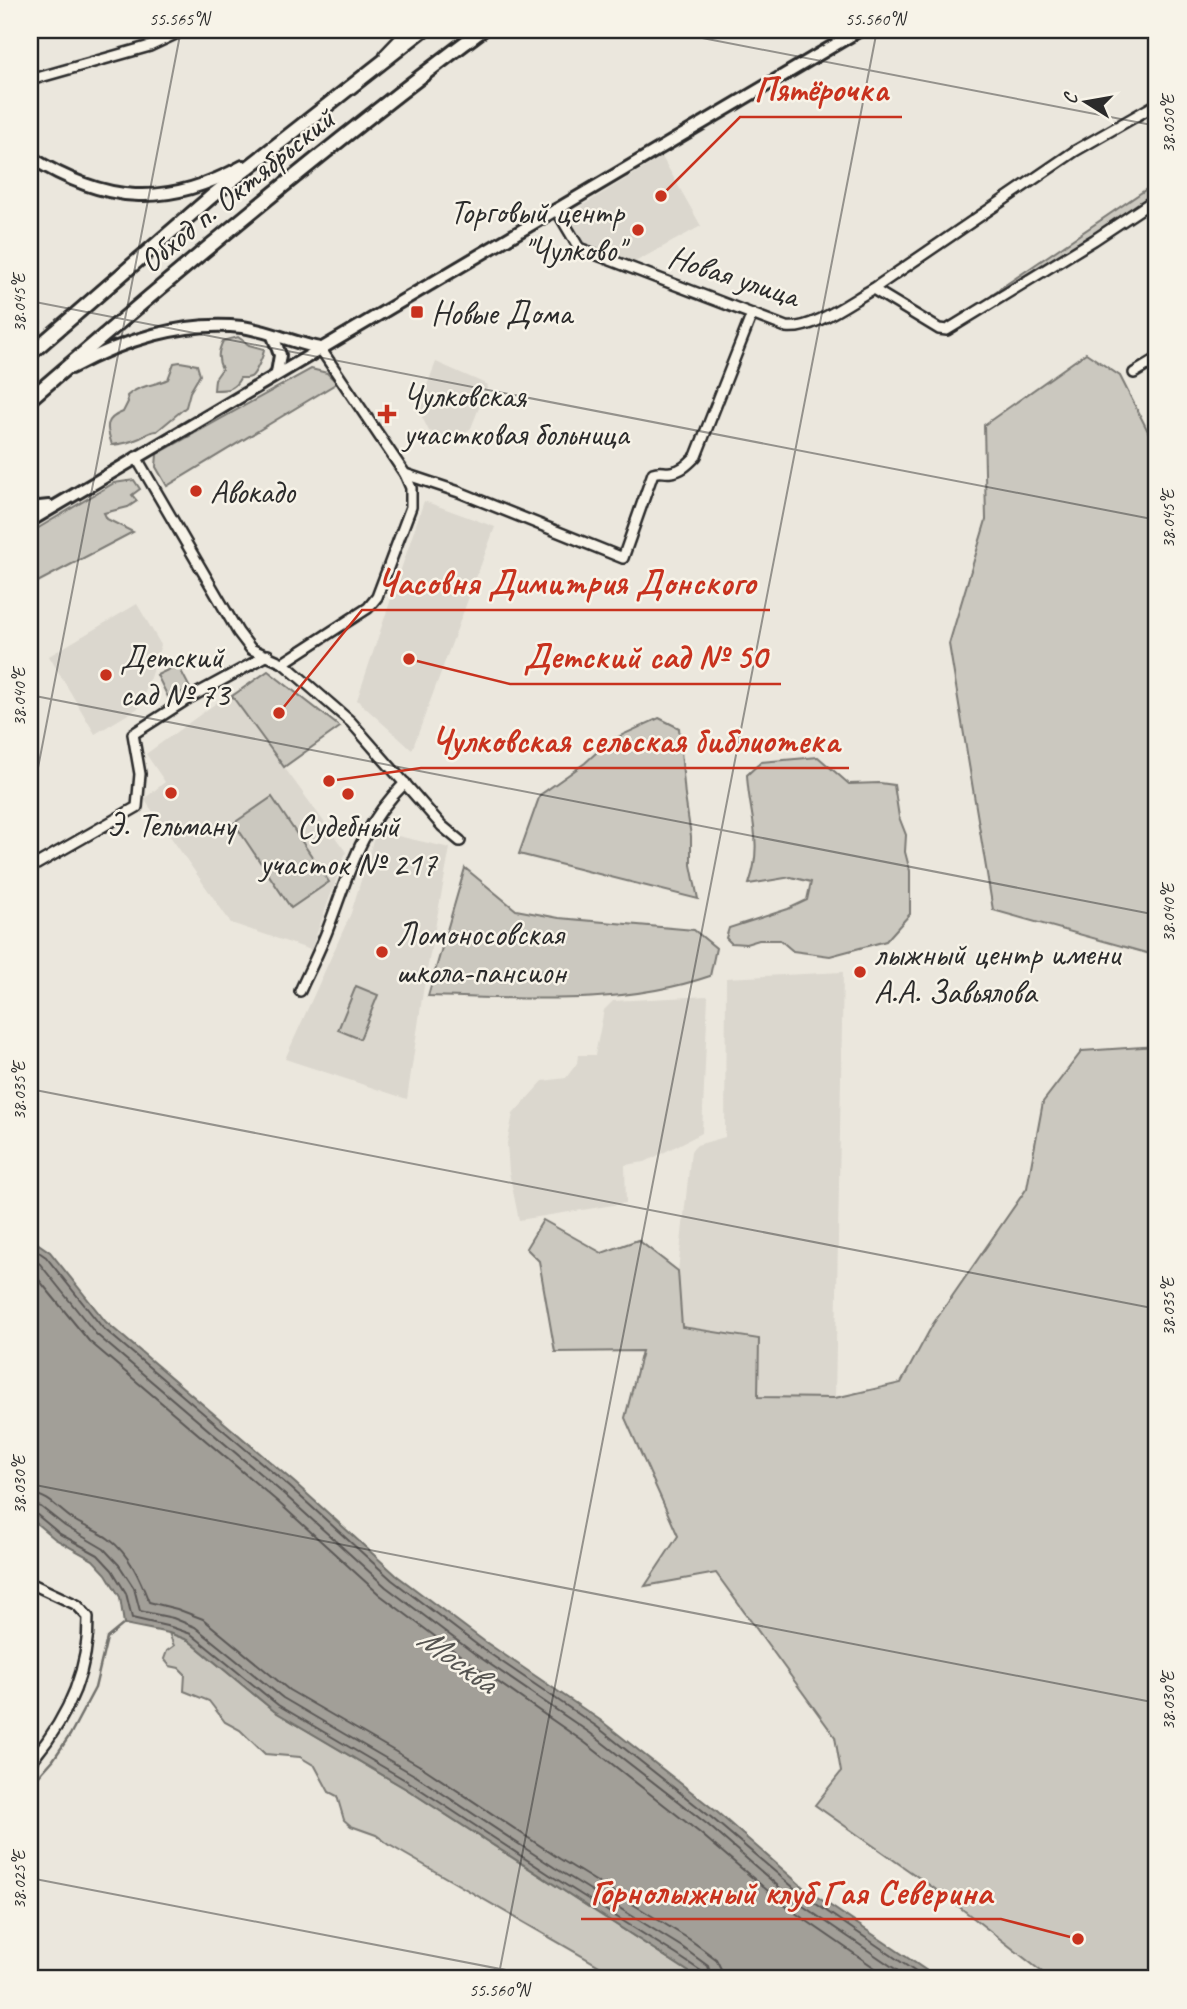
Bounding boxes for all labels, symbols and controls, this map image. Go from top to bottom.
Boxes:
text: 55.565°N [149,8,212,30]
text: 55.560°N [845,8,908,30]
callout: Пятёрочка [740,61,902,117]
north arrow [1050,66,1120,136]
text: Пятёрочка [754,67,891,112]
text: С [1058,89,1083,106]
text: 38.050°E [1157,92,1179,153]
street label: Обход п. Октябрьский [130,96,345,282]
place label: Торговый центр "Чулково" [450,191,630,271]
marker: Торговый центр "Чулково" [630,222,646,238]
street label: Новая улица [663,235,807,318]
text: 38.045°E [8,271,30,332]
place label: Новые Дома [431,292,574,334]
marker: Новые Дома [409,304,425,320]
place label: Чулковская участковая больница [401,375,630,455]
marker: Чулковская участковая больница [377,404,397,424]
place label: Авокадо [210,471,296,513]
marker: Авокадо [188,483,204,499]
text: 38.045°E [1157,487,1179,548]
callout: Часовня Димитрия Донского [362,554,770,610]
text: Часовня Димитрия Донского [377,560,758,605]
callout: Детский сад № 50 [510,628,781,684]
text: Детский сад № 50 [524,634,770,679]
place label: Детский сад № 73 [120,636,232,716]
text: 38.040°E [8,665,30,726]
marker: Детский сад № 73 [98,667,114,683]
callout: Чулковская сельская библиотека [421,712,849,768]
text: Чулковская сельская библиотека [431,718,842,763]
marker: Э. Тельману [163,785,179,801]
marker: Судебный участок № 217 [340,786,356,802]
place label: Э. Тельману [107,804,238,846]
place label: Судебный участок № 217 [258,805,439,885]
text: 38.040°E [1157,881,1179,942]
place label: Ломоносовская школа-пансион [396,913,568,993]
place label: лыжный центр имени А.А. Завьялова [874,933,1122,1013]
marker: Ломоносовская школа-пансион [374,944,390,960]
marker: лыжный центр имени А.А. Завьялова [852,964,868,980]
text: 38.035°E [8,1059,30,1120]
text: 38.035°E [1157,1275,1179,1336]
text: 38.030°E [8,1453,30,1514]
water label: Москва [409,1615,509,1705]
text: 38.030°E [1157,1669,1179,1730]
text: 38.025°E [8,1848,30,1909]
callout: Горнолыжный клуб Гая Северина [581,1863,1001,1919]
text: Горнолыжный клуб Гая Северина [590,1870,995,1915]
text: 55.560°N [469,1979,532,2001]

